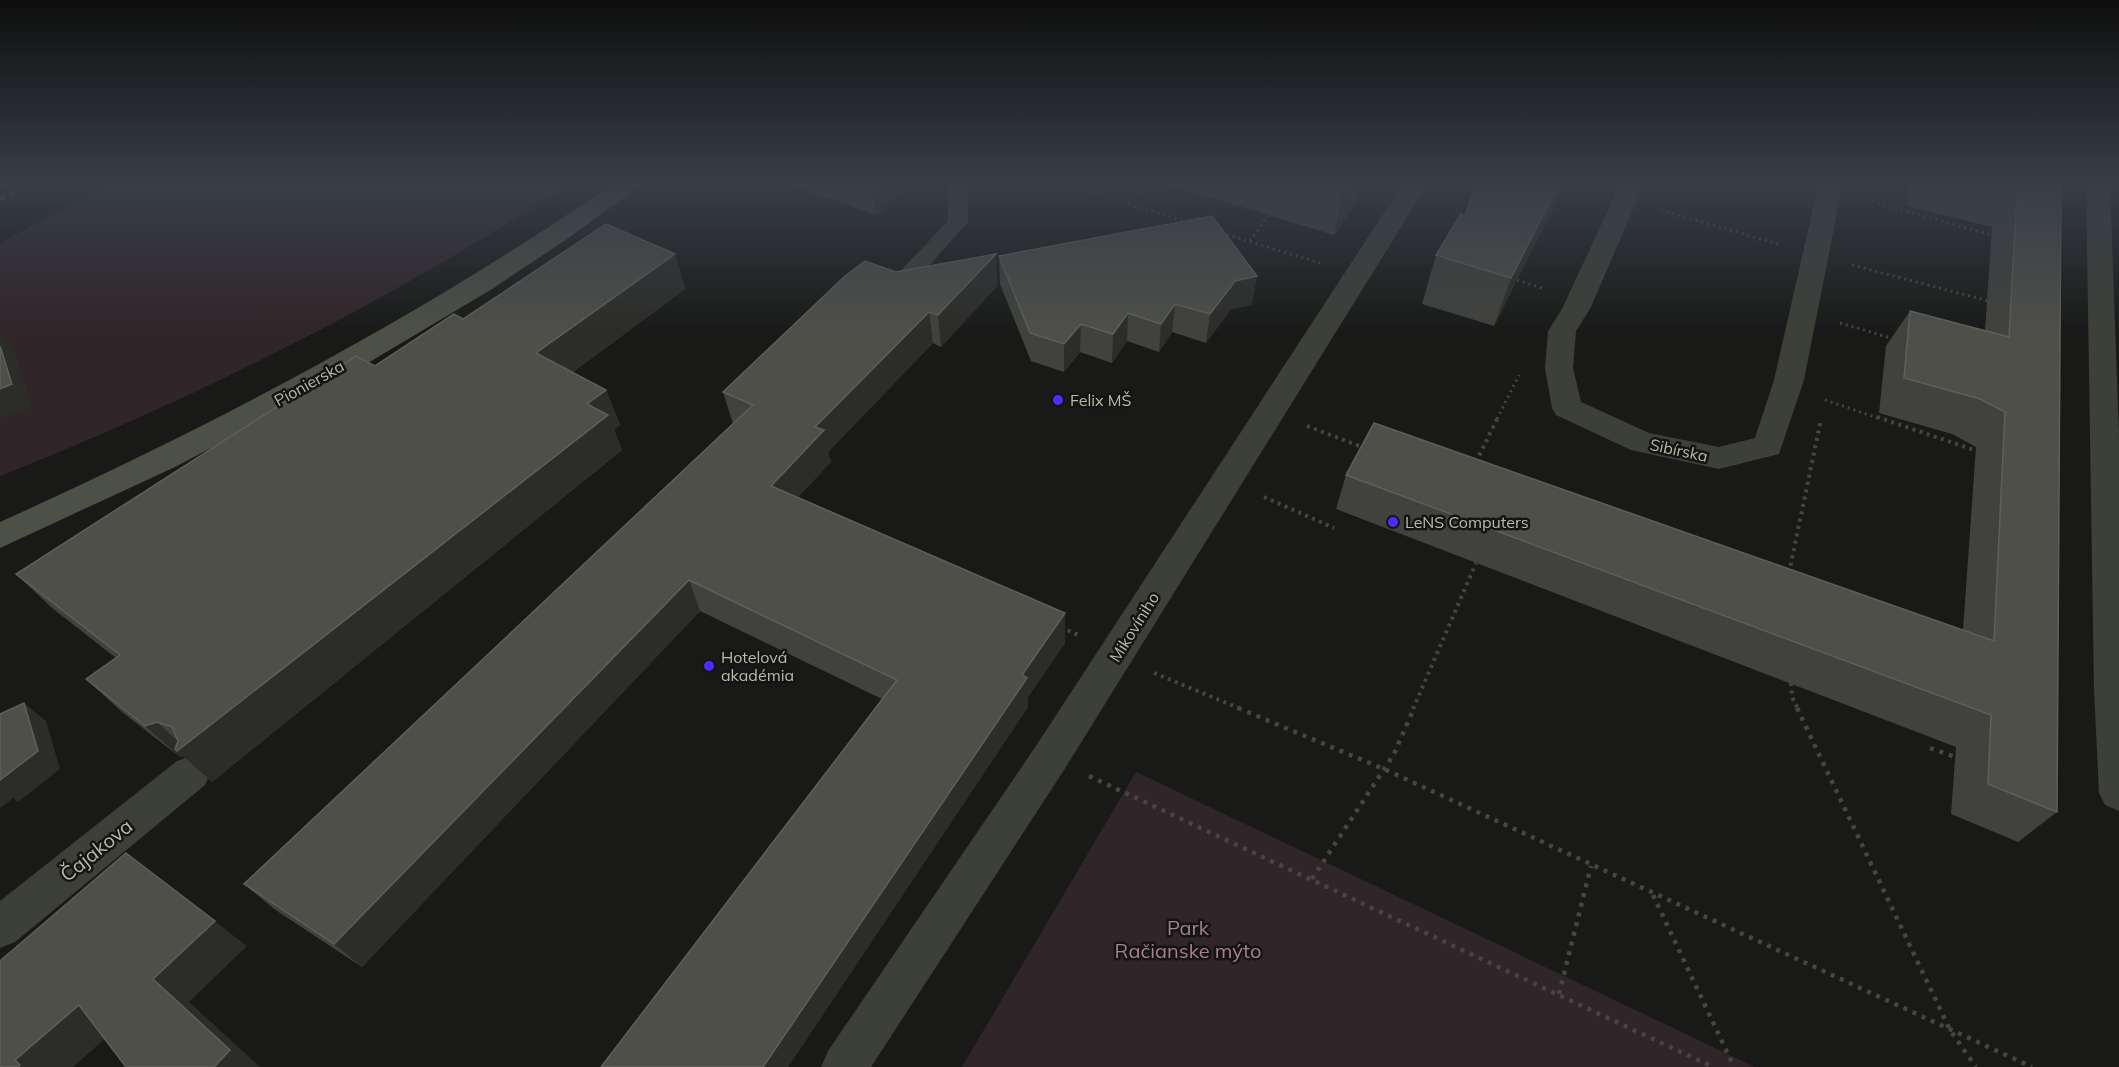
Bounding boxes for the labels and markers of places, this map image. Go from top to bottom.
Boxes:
place label: Felix MŠ [1070,390,1131,410]
marker: Felix MŠ [1051,393,1065,407]
place label: LeNS Computers [1405,512,1529,532]
marker: LeNS Computers [1386,515,1400,529]
place label: Hotelová akadémia [721,647,794,685]
marker: Hotelová akadémia [702,659,716,673]

